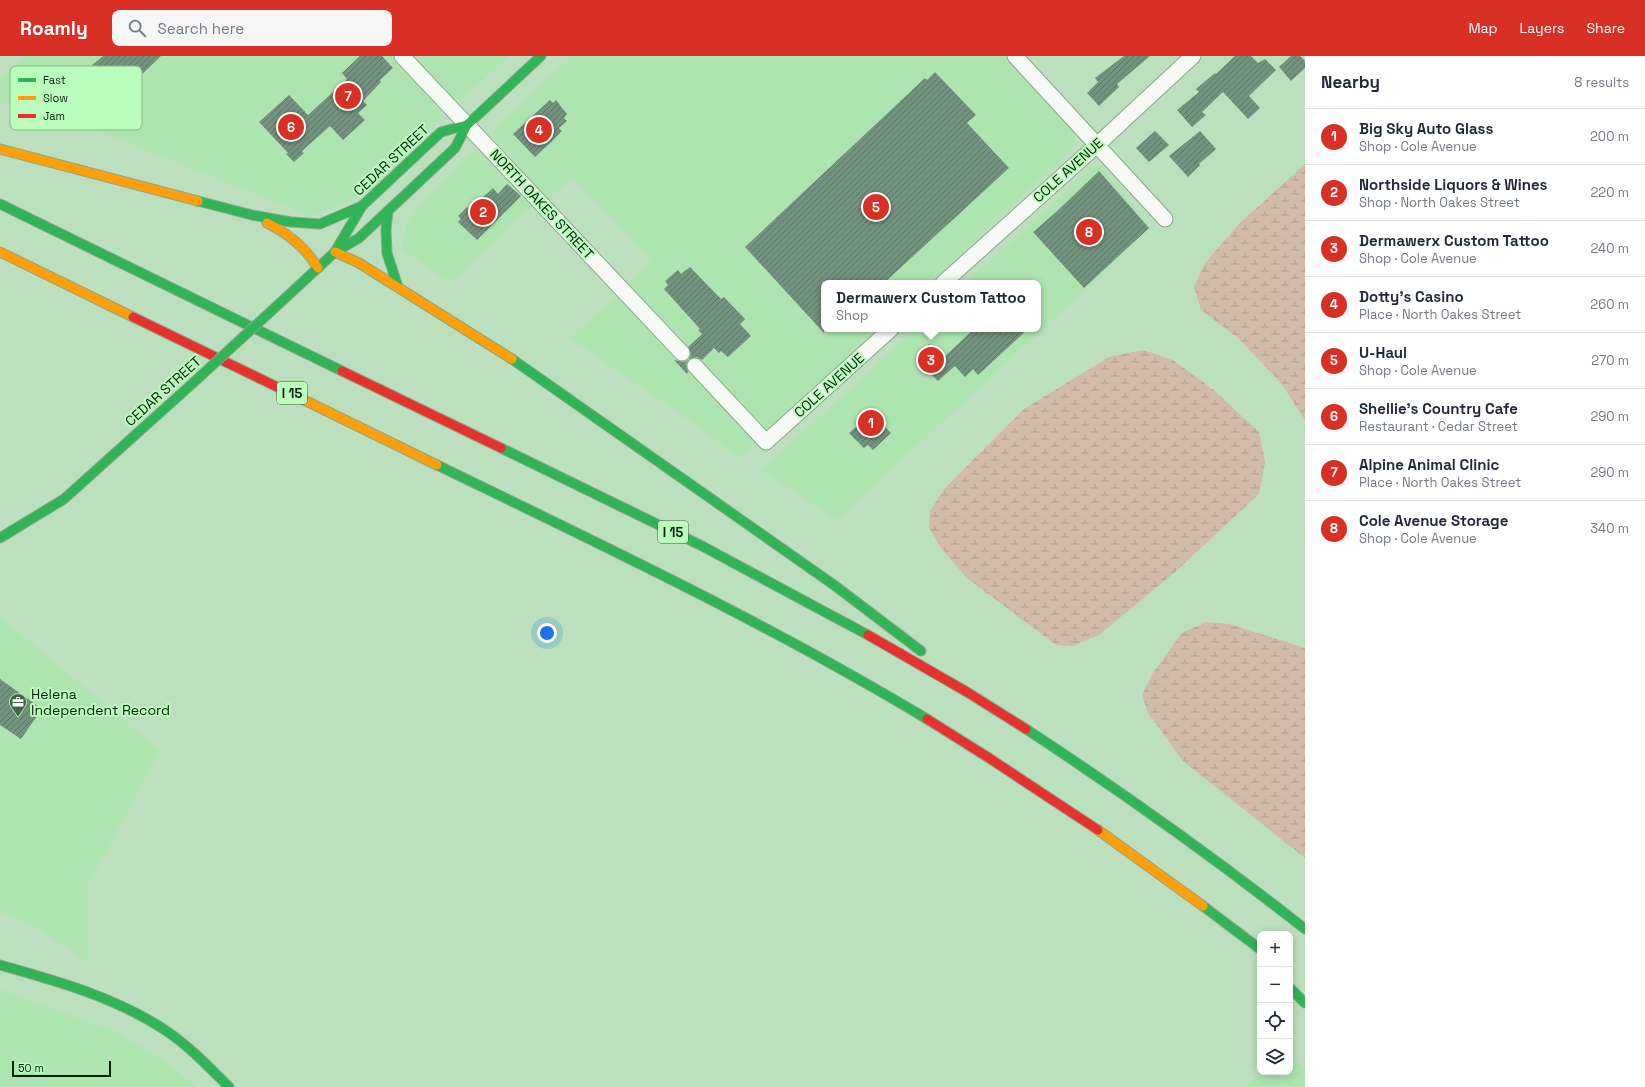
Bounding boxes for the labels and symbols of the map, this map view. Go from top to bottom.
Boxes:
legend [10,66,142,130]
text: Fast [43,73,66,87]
pin: 7 [335,81,361,111]
text: Slow [43,91,68,105]
text: Jam [43,109,65,123]
pin: 6 [278,112,304,142]
pin: 4 [526,115,552,145]
street label: CEDAR STREET [350,121,432,199]
street label: COLE AVENUE [1029,134,1107,206]
street label: NORTH OAKES STREET [486,145,598,263]
pin: 5 [863,192,889,222]
pin: 2 [470,197,496,227]
pin: 8 [1076,217,1102,247]
pin: 3 [918,345,944,375]
street label: COLE AVENUE [790,349,868,421]
street label: CEDAR STREET [121,352,205,430]
road number: I 15 [277,382,307,404]
pin: 1 [858,408,884,438]
road number: I 15 [658,521,688,543]
your location [537,623,557,643]
place label: Helena Independent Record [31,685,170,719]
office icon: Helena Independent Record [8,692,28,717]
scale bar [12,1059,111,1078]

